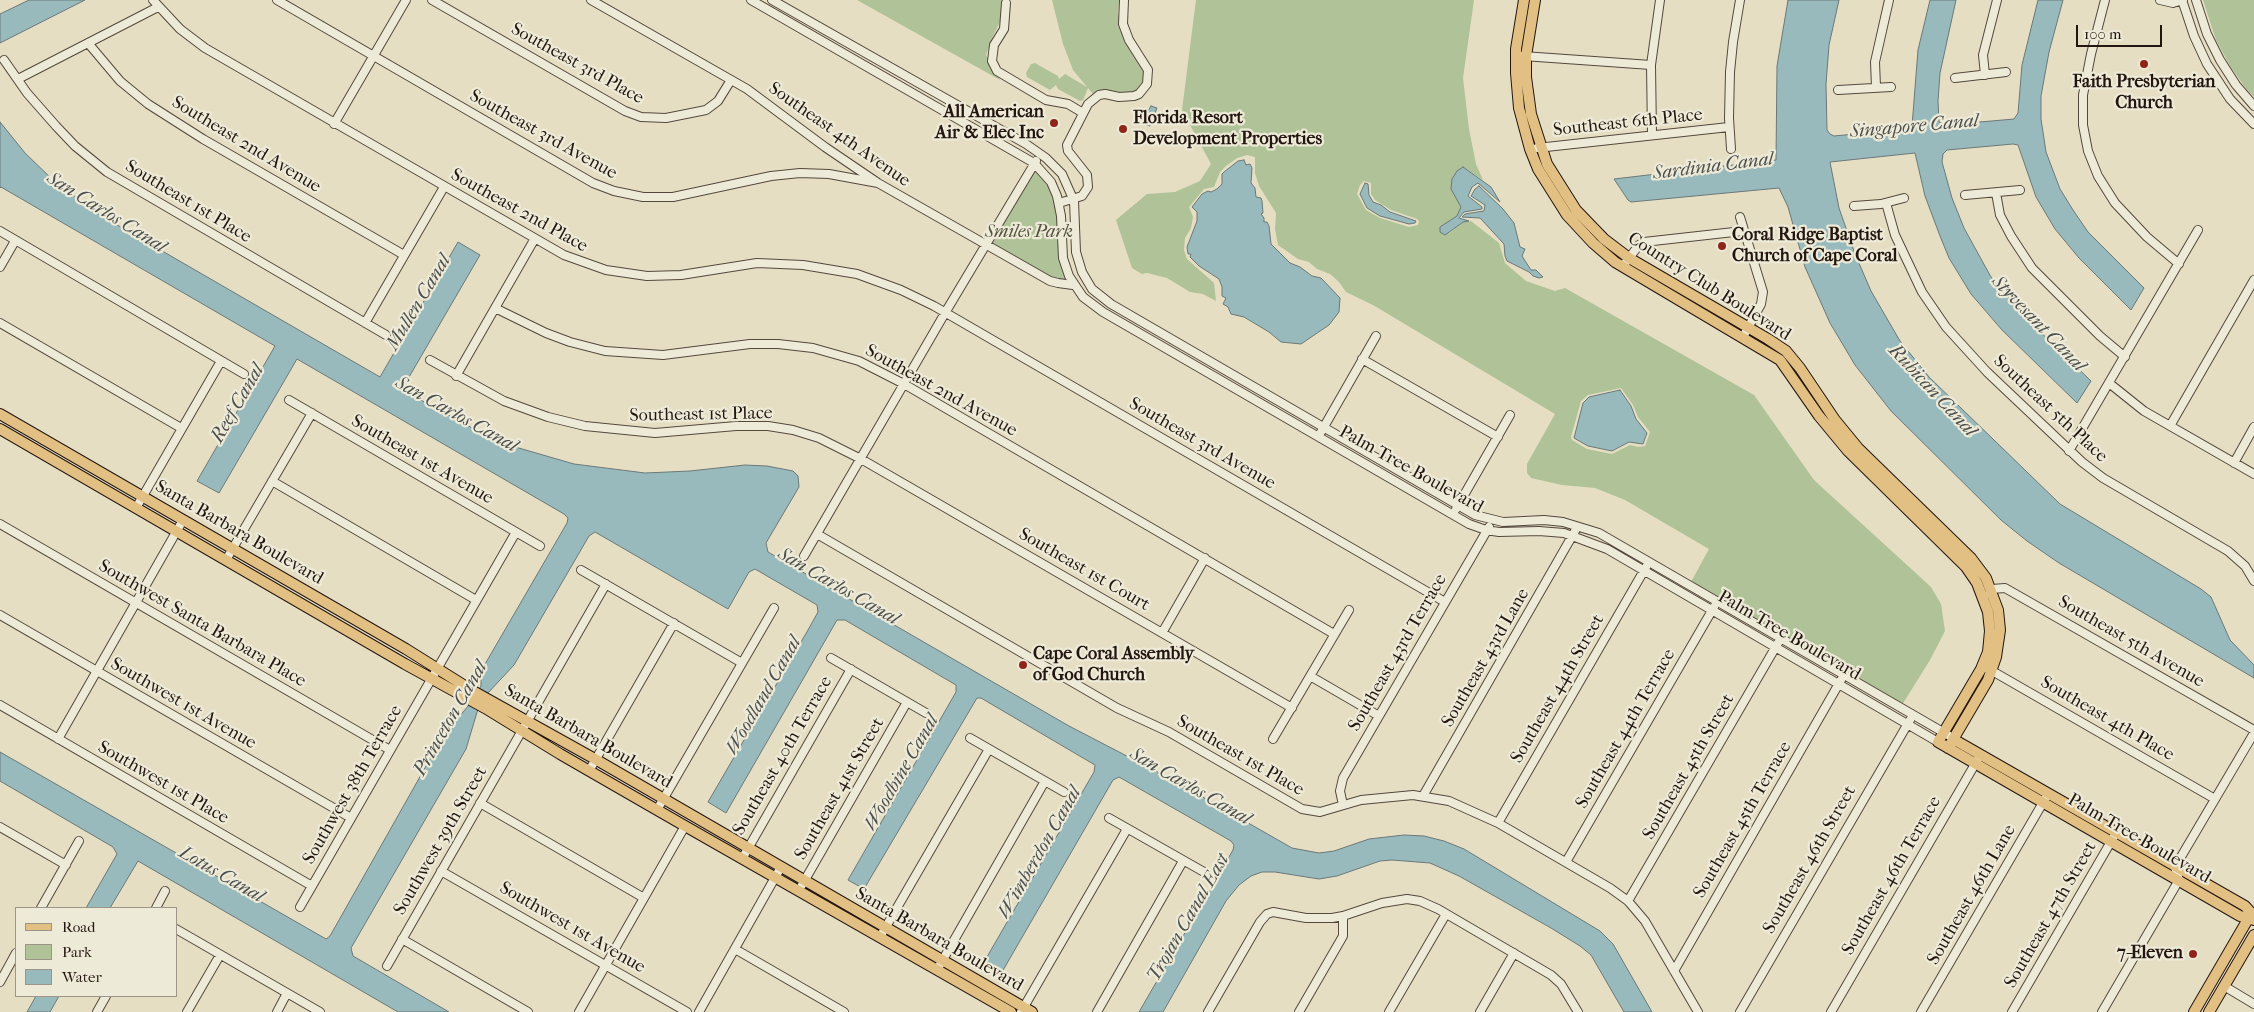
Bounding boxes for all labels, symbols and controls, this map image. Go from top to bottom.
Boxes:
scale bar [2079,15,2165,47]
street label: Southeast 3rd Place [507,19,647,109]
text: 100 m [2084,25,2122,43]
marker: Faith Presbyterian Church [2138,58,2150,70]
place label: Faith Presbyterian Church [2073,72,2215,115]
street label: Southeast 4th Avenue [764,78,914,192]
street label: Southeast 3rd Avenue [465,85,621,185]
street label: Southeast 2nd Avenue [167,92,325,198]
place label: All American Air & Elec Inc [935,102,1044,144]
street label: Southeast 6th Place [1552,104,1704,142]
place label: Florida Resort Development Properties [1133,108,1322,150]
water label: Singapore Canal [1849,110,1979,144]
marker: All American Air & Elec Inc [1048,117,1060,129]
marker: Florida Resort Development Properties [1117,123,1129,135]
water label: Sardinia Canal [1652,148,1774,186]
street label: Southeast 1st Place [121,156,255,248]
street label: Southeast 2nd Place [447,164,591,258]
water label: San Carlos Canal [42,167,170,259]
park label: Smiles Park [985,222,1073,244]
place label: Coral Ridge Baptist Church of Cape Coral [1732,225,1897,268]
street label: Country Club Boulevard [1623,228,1795,346]
marker: Coral Ridge Baptist Church of Cape Coral [1716,240,1728,252]
water label: Mullen Canal [382,251,456,355]
water label: Styvesant Canal [1986,271,2090,377]
street label: Southeast 2nd Avenue [861,340,1021,442]
water label: Rubican Canal [1883,340,1981,442]
street label: Southeast 5th Place [1988,351,2112,467]
water label: Reef Canal [206,361,270,447]
water label: San Carlos Canal [391,372,521,458]
street label: Southeast 3rd Avenue [1125,393,1279,495]
street label: Southeast 1st Place [629,403,773,427]
street label: Southeast 1st Avenue [347,411,497,509]
street label: Palm Tree Boulevard [1335,421,1487,519]
street label: Santa Barbara Boulevard [151,476,327,590]
street label: Southeast 1st Court [1015,524,1153,616]
water label: San Carlos Canal [773,543,903,631]
street label: Southwest Santa Barbara Place [94,556,310,692]
street label: Southeast 43rd Terrace [1344,570,1452,736]
street label: Southeast 43rd Lane [1438,585,1534,731]
street label: Palm Tree Boulevard [1714,586,1864,686]
street label: Southeast 5th Avenue [2054,591,2208,693]
street label: Southeast 44th Street [1507,611,1609,767]
water label: Woodland Canal [721,633,807,759]
place label: Cape Coral Assembly of God Church [1033,644,1194,686]
street label: Southeast 44th Terrace [1571,645,1681,813]
street label: Southwest 1st Avenue [106,653,260,755]
water label: Princeton Canal [409,658,493,780]
marker: Cape Coral Assembly of God Church [1017,659,1029,671]
street label: Southeast 4th Place [2036,672,2178,766]
street label: Southeast 40th Terrace [729,673,837,839]
street label: Santa Barbara Boulevard [500,680,676,794]
street label: Southeast 45th Street [1638,690,1740,844]
street label: Southwest 38th Terrace [299,702,407,868]
water label: Woodbine Canal [860,711,944,835]
street label: Southeast 1st Place [1173,711,1307,801]
street label: Southeast 41st Street [791,714,889,864]
street label: Southwest 1st Place [94,737,232,829]
street label: Southeast 45th Terrace [1689,738,1797,902]
water label: San Carlos Canal [1125,743,1255,831]
street label: Southwest 39th Street [390,763,492,919]
street label: Southeast 46th Street [1759,782,1861,938]
water label: Wimberdon Canal [993,783,1087,923]
street label: Palm Tree Boulevard [2064,789,2214,889]
street label: Southeast 46th Terrace [1838,793,1946,959]
street label: Southeast 46th Lane [1923,821,2021,969]
street label: Southeast 47th Street [2000,838,2102,992]
water label: Lotus Canal [175,842,267,908]
water label: Trojan Canal East [1143,850,1235,986]
street label: Southwest 1st Avenue [495,877,649,979]
street label: Santa Barbara Boulevard [851,883,1027,997]
legend [15,907,178,997]
text: Road [62,918,95,936]
text: Park [62,943,92,961]
place label: 7-Eleven [2117,943,2183,965]
marker: 7-Eleven [2187,948,2199,960]
text: Water [62,968,102,986]

